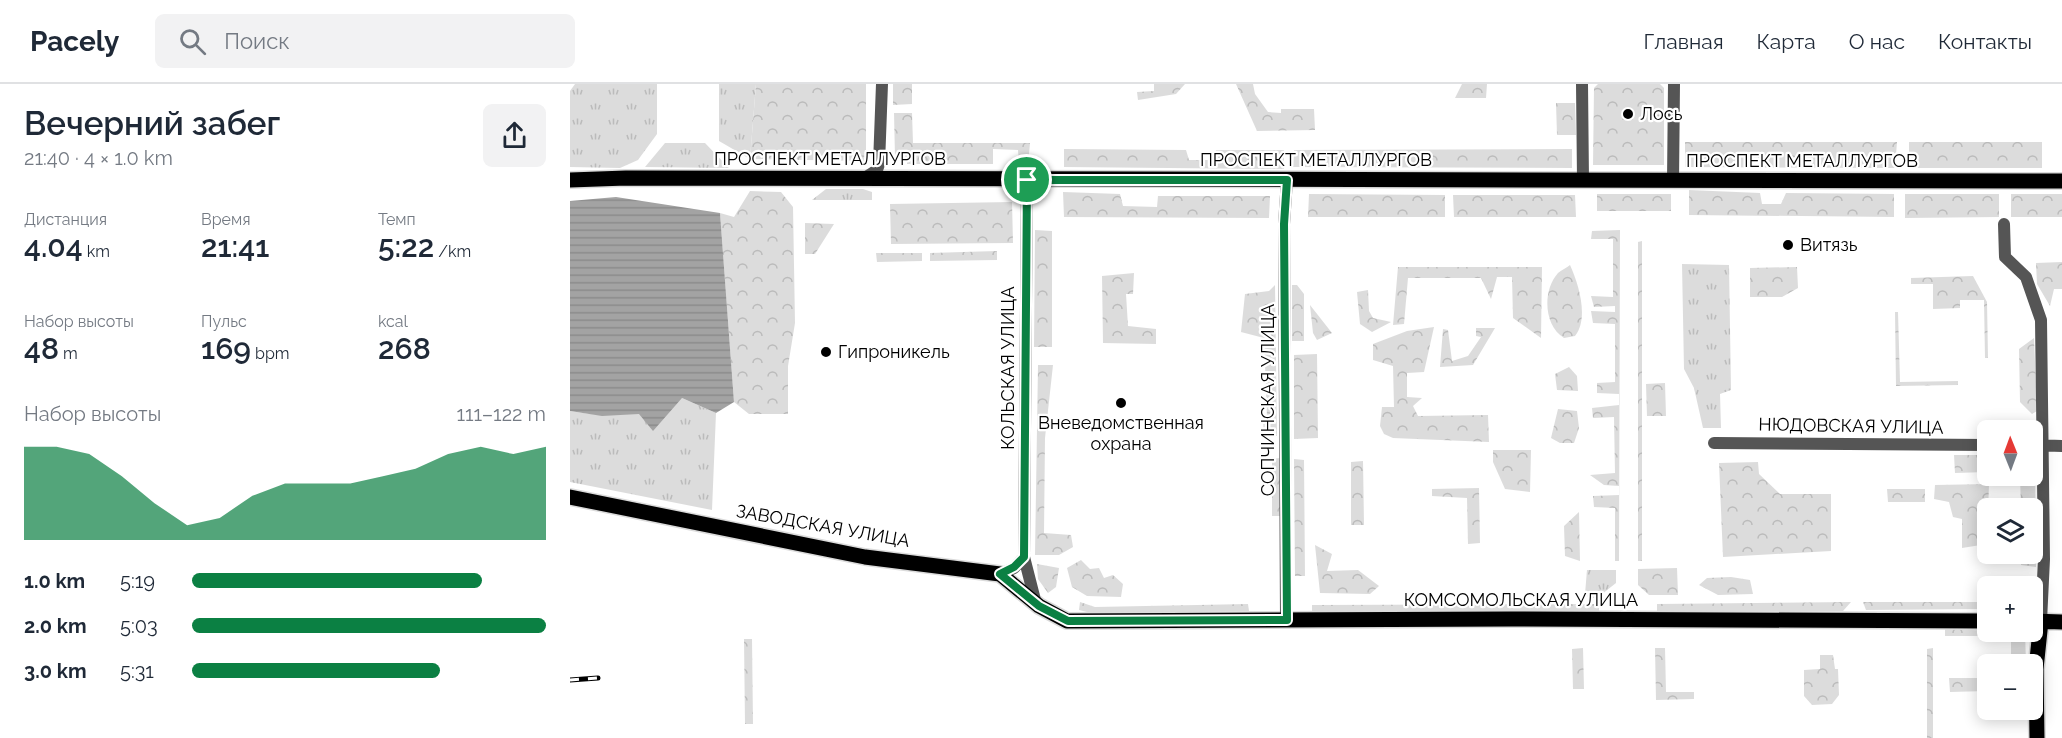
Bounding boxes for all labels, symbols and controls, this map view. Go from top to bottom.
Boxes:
search box [155,14,575,68]
text: Pacely [30,25,119,58]
icon: search [176,25,209,58]
text: Поиск [224,28,290,54]
text: Главная [1644,29,1724,54]
text: Карта [1757,29,1816,54]
text: О нас [1849,29,1905,54]
text: Контакты [1938,29,2032,54]
place label: Лось [1640,103,1683,124]
text: Вечерний забег [24,104,280,143]
button: share [483,104,546,167]
marker: Лось [1621,107,1635,121]
text: 21:40 · 4 × 1.0 km [24,146,173,170]
street label: ПРОСПЕКТ МЕТАЛЛУРГОВ [714,148,946,169]
street label: ПРОСПЕКТ МЕТАЛЛУРГОВ [1200,149,1432,170]
street label: ПРОСПЕКТ МЕТАЛЛУРГОВ [1686,150,1918,171]
pin [1001,154,1052,205]
icon: arrive [1010,163,1043,196]
text: Дистанция [24,210,107,229]
text: Время [201,210,250,229]
text: Темп [378,210,416,229]
text: 4.04 [24,229,83,264]
text: 21:41 [201,229,269,264]
text: 5:22 [378,229,434,264]
place label: Витязь [1800,234,1858,255]
marker: Витязь [1781,238,1795,252]
text: km [83,242,110,261]
text: /km [434,242,471,261]
street label: КОЛЬСКАЯ УЛИЦА [997,286,1018,450]
street label: СОПЧИНСКАЯ УЛИЦА [1257,304,1278,496]
text: Набор высоты [24,312,134,331]
text: Пульс [201,312,247,331]
text: kcal [378,312,408,331]
text: 48 [24,331,59,366]
text: 169 [201,331,251,366]
text: 268 [378,331,431,366]
place label: Гипроникель [838,341,950,362]
text: m [59,344,78,363]
text: bpm [251,344,290,363]
marker: Гипроникель [819,345,833,359]
marker: Вневедомственная охрана [1114,396,1128,410]
text: Набор высоты [24,402,161,426]
text: 111–122 m [456,402,546,426]
place label: Вневедомственная охрана [1038,412,1204,454]
street label: НЮДОВСКАЯ УЛИЦА [1758,413,1944,438]
north arrow [1977,420,2043,486]
map controls [1977,420,2043,720]
button: layers [1977,498,2043,564]
street label: ЗАВОДСКАЯ УЛИЦА [735,500,912,551]
text: 1.0 km [24,569,85,593]
text: 5:19 [120,569,155,593]
button: + [1977,576,2043,642]
street label: КОМСОМОЛЬСКАЯ УЛИЦА [1404,589,1638,610]
text: 2.0 km [24,614,87,638]
text: 5:03 [120,614,158,638]
button: − [1977,654,2043,720]
text: 3.0 km [24,659,87,683]
text: 5:31 [120,659,154,683]

